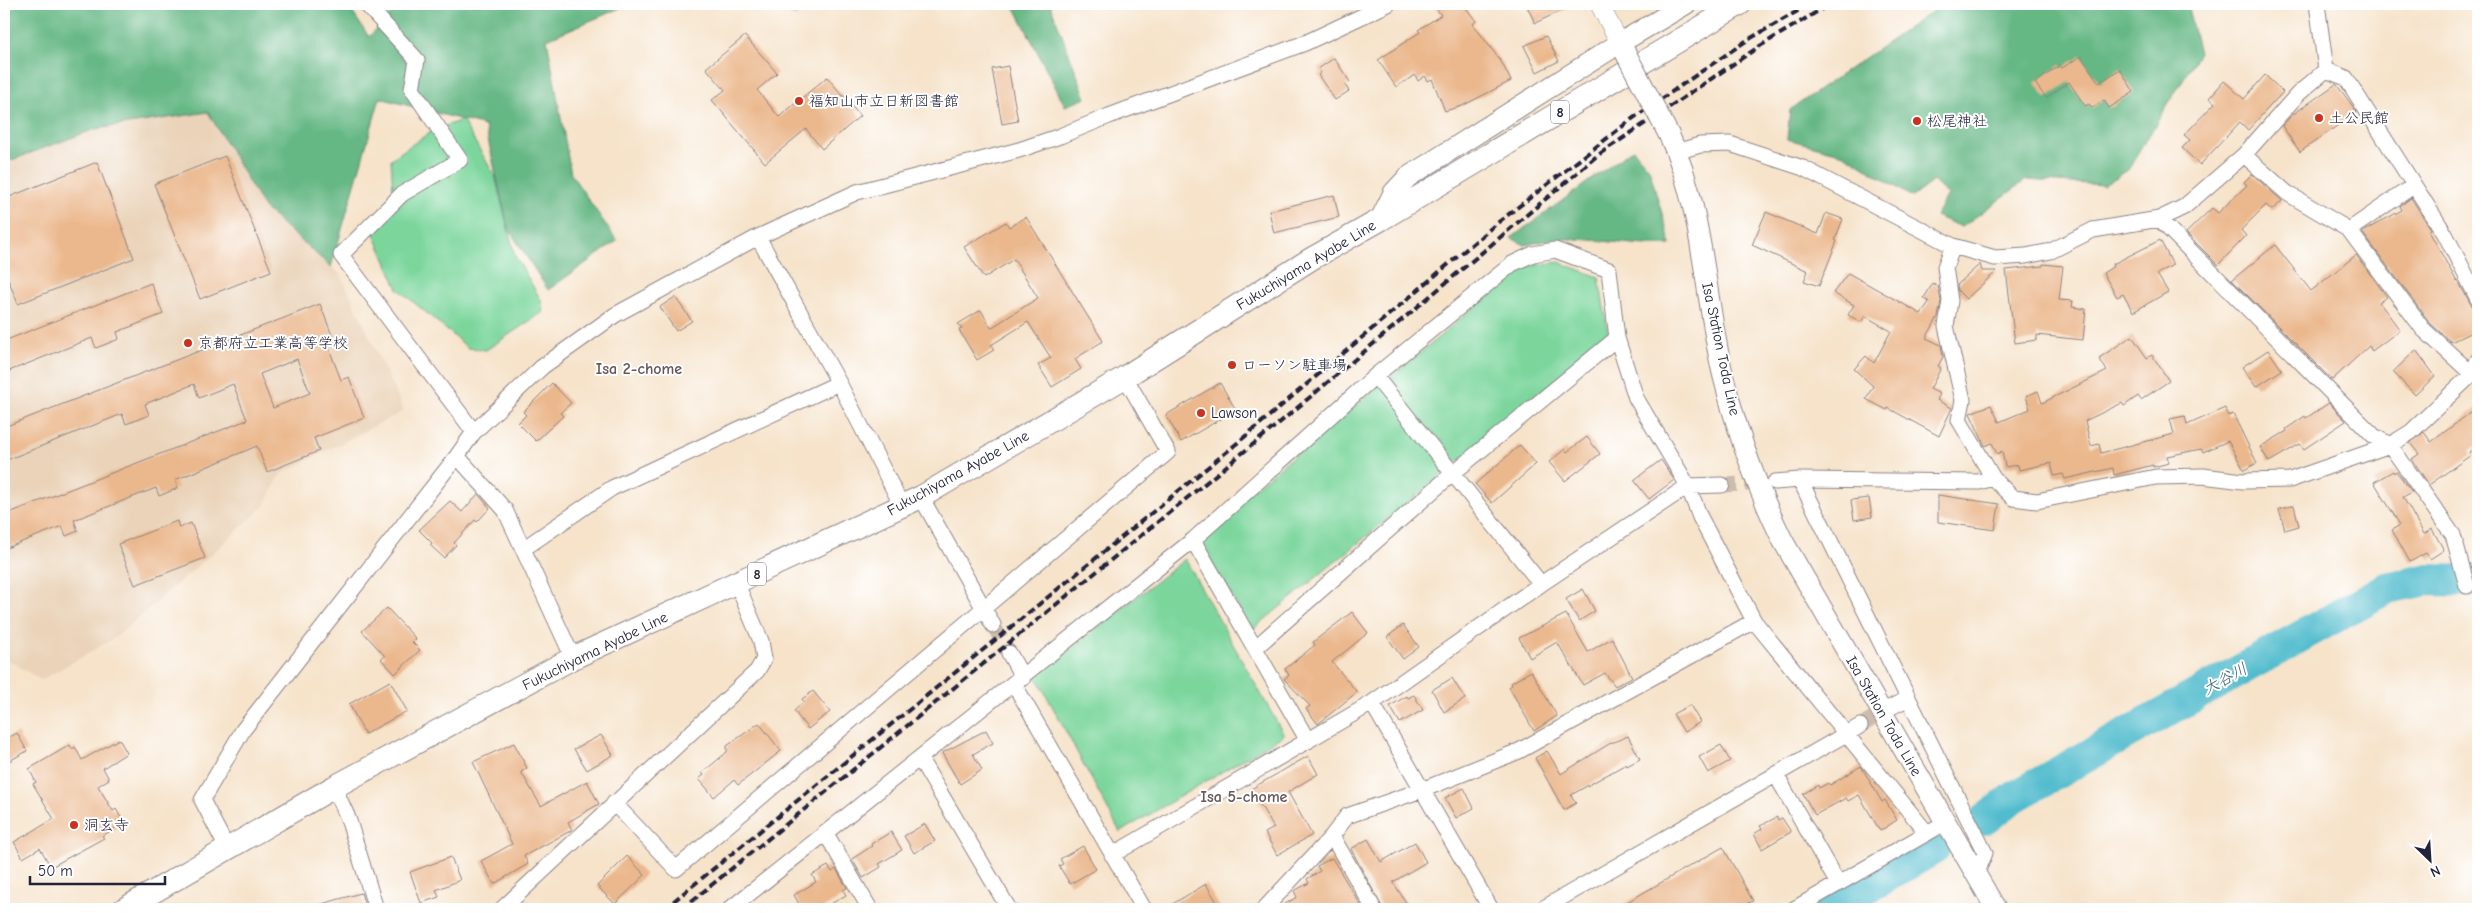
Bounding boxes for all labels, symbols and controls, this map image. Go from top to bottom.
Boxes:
place label: 福知山市立日新図書館 [809,92,959,110]
marker: 福知山市立日新図書館 [793,95,805,107]
road number: 8 [1551,100,1569,124]
place label: 土公民館 [2329,109,2389,127]
place label: 松尾神社 [1927,112,1987,130]
marker: 土公民館 [2313,112,2325,124]
marker: 松尾神社 [1911,115,1923,127]
street label: Fukuchiyama Ayabe Line [1233,216,1379,314]
street label: Isa Station Toda Line [1698,281,1744,418]
place label: 京都府立工業高等学校 [198,334,348,352]
marker: 京都府立工業高等学校 [182,337,194,349]
place label: ローソン駐車場 [1242,356,1347,374]
marker: ローソン駐車場 [1226,359,1238,371]
district label: Isa 2-chome [596,360,682,378]
place label: Lawson [1211,404,1257,422]
marker: Lawson [1195,407,1207,419]
street label: Fukuchiyama Ayabe Line [884,426,1033,520]
road number: 8 [748,562,766,586]
street label: Fukuchiyama Ayabe Line [519,608,671,694]
street label: Isa Station Toda Line [1842,653,1926,780]
water label: 大谷川 [2200,659,2250,699]
district label: Isa 5-chome [1201,788,1288,806]
place label: 洞玄寺 [84,816,129,834]
marker: 洞玄寺 [68,819,80,831]
north arrow [2404,836,2454,886]
scale bar [30,853,165,885]
text: 50 m [38,862,73,880]
text: N [2428,862,2443,881]

